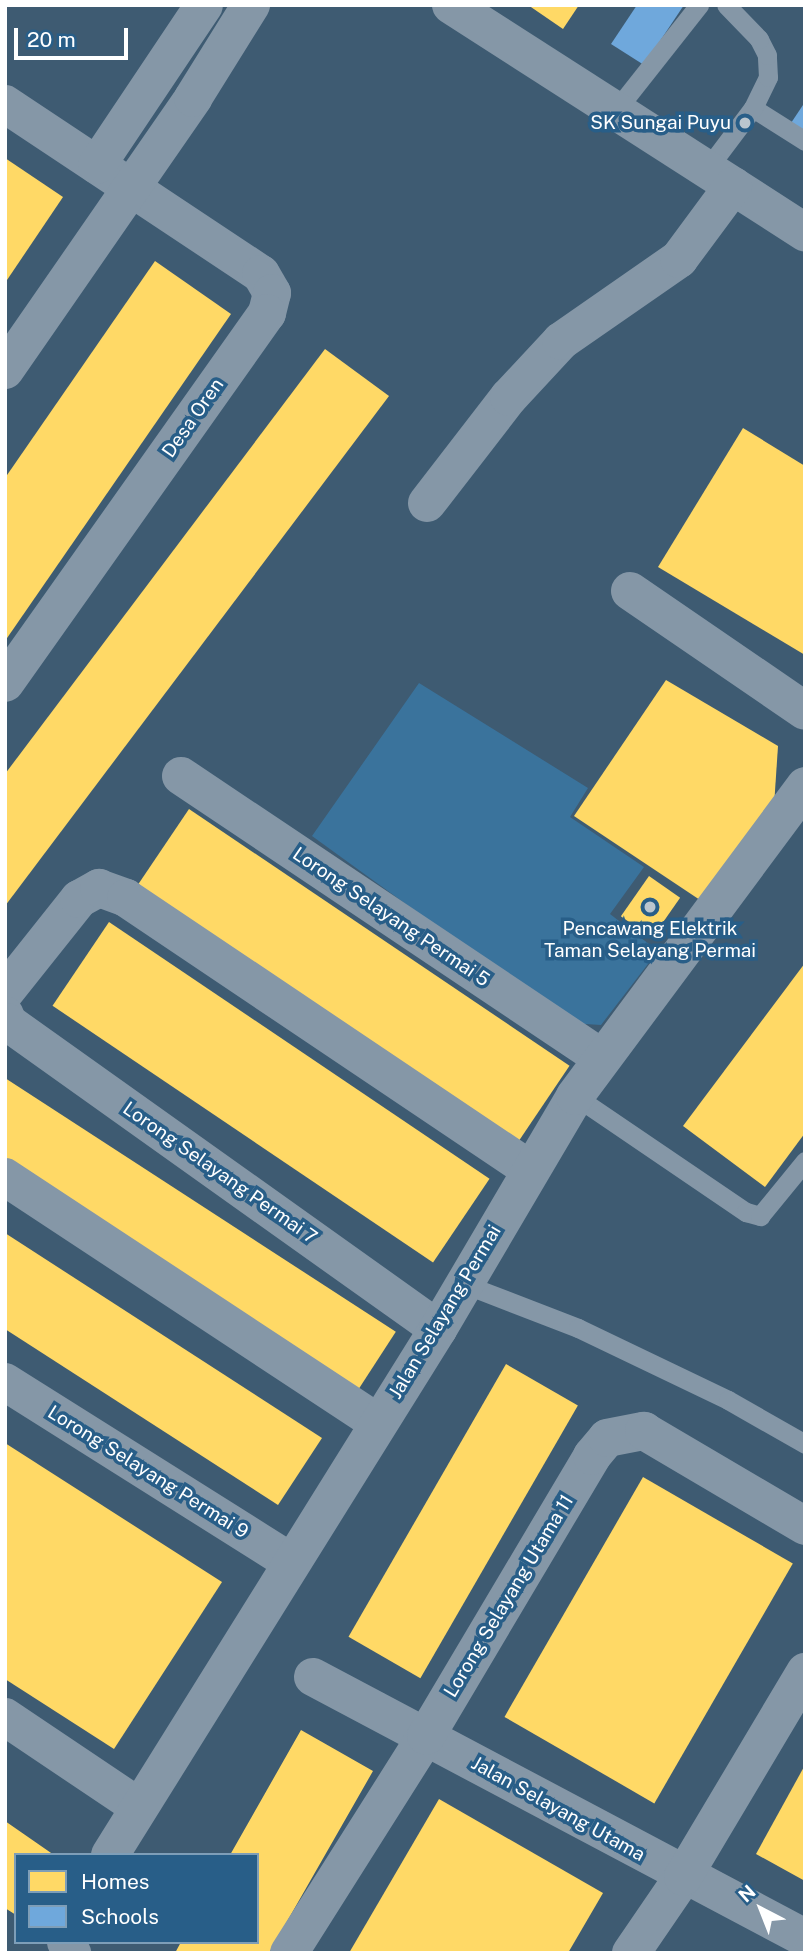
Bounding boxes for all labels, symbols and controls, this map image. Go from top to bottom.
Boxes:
scale bar [18,14,131,58]
text: 20 m [27,27,76,52]
place label: SK Sungai Puyu [590,112,731,134]
marker: SK Sungai Puyu [737,115,753,131]
street label: Desa Oren [157,374,229,462]
street label: Lorong Selayang Permai 5 [288,843,494,991]
marker: Pencawang Elektrik Taman Selayang Permai [642,899,658,915]
place label: Pencawang Elektrik Taman Selayang Permai [544,918,756,962]
street label: Lorong Selayang Permai 7 [119,1097,321,1249]
street label: Jalan Selayang Permai [384,1221,506,1403]
street label: Lorong Selayang Permai 9 [44,1401,252,1543]
street label: Lorong Selayang Utama 11 [439,1491,579,1701]
street label: Jalan Selayang Utama [467,1752,649,1866]
legend [14,1853,259,1944]
text: Homes [81,1869,149,1894]
north arrow [726,1874,796,1944]
text: N [734,1880,760,1907]
text: Schools [81,1904,159,1929]

